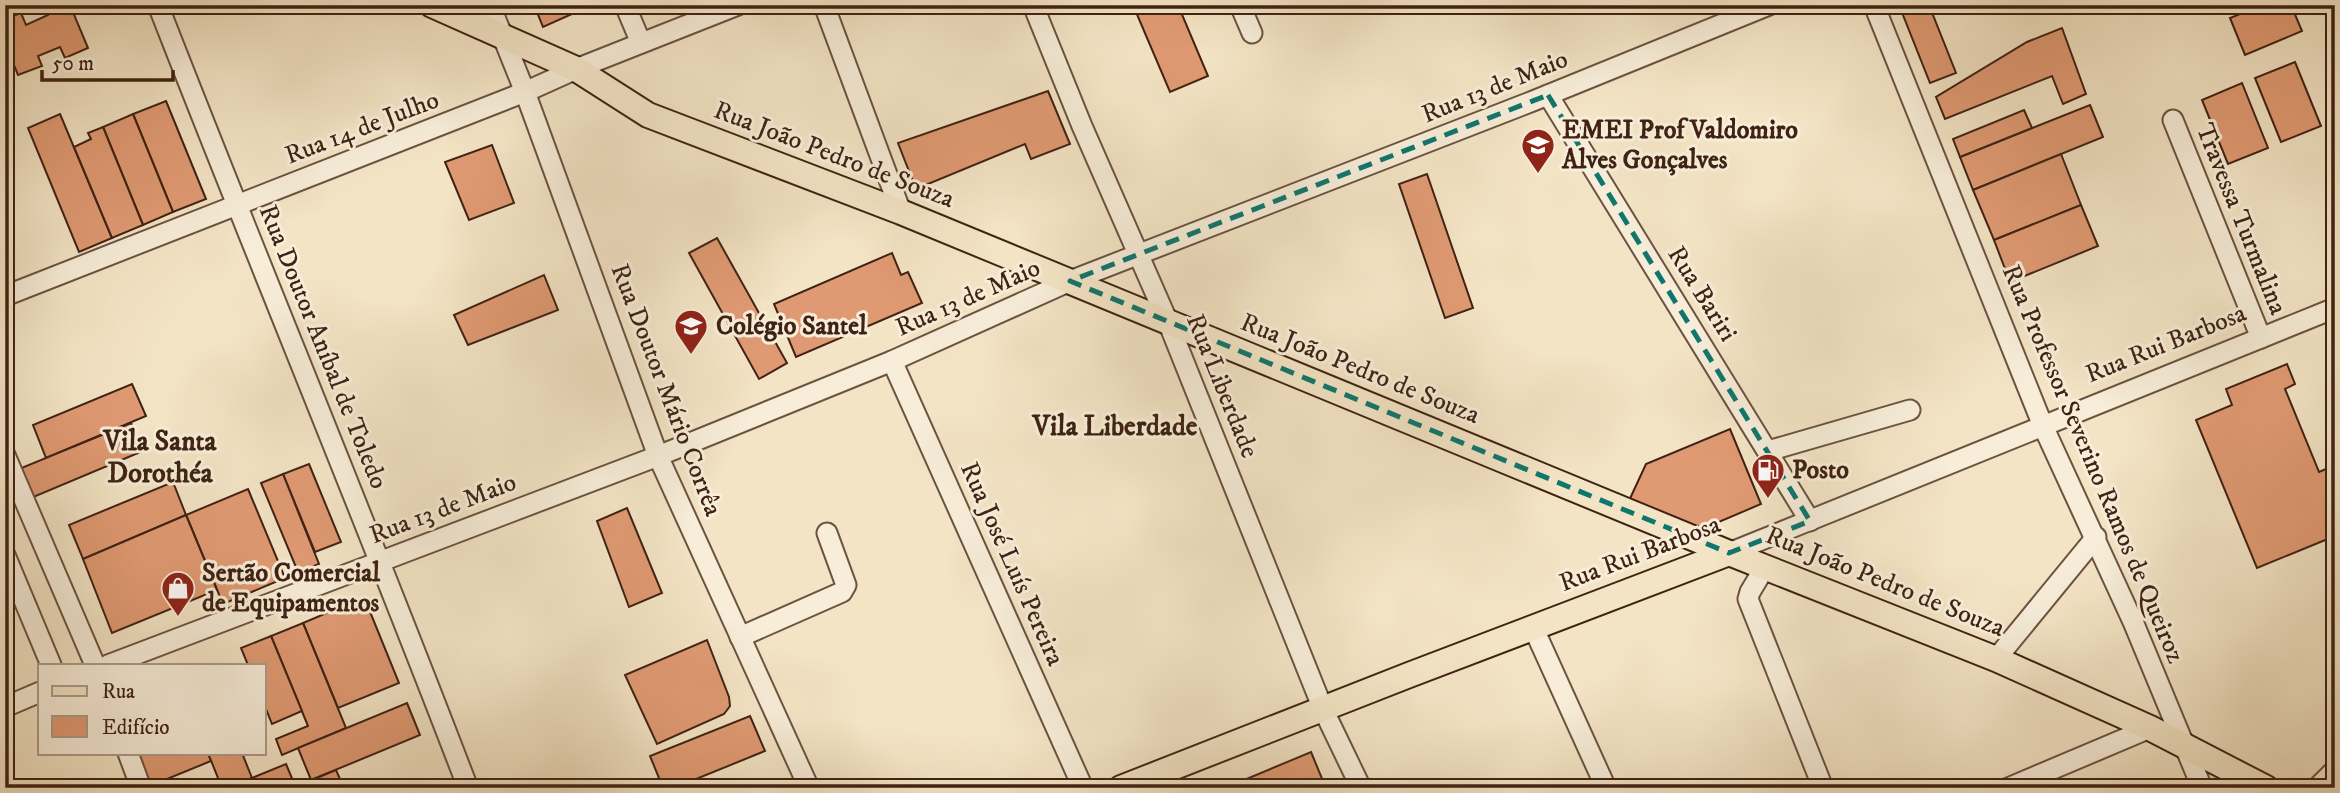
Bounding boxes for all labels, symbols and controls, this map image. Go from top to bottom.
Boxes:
scale bar [42,38,173,82]
street label: Rua 13 de Maio [1417,43,1573,131]
text: 50 m [52,51,94,77]
street label: Rua 14 de Julho [280,84,444,172]
street label: Rua João Pedro de Souza [709,94,959,216]
place label: EMEI Prof Valdomiro Alves Gonçalves [1561,114,1798,177]
street label: Travessa Turmalina [2188,118,2294,320]
school or university icon: EMEI Prof Valdomiro Alves Gonçalves [1519,126,1557,175]
street label: Rua Doutor Aníbal de Toledo [251,200,395,494]
street label: Rua Bariri [1660,240,1744,348]
street label: Rua 13 de Maio [891,251,1045,345]
street label: Rua Doutor Mário Corrêa [603,259,729,521]
street label: Rua Professor Severino Ramos de Queiroz [1994,260,2192,668]
street label: Rua Rui Barbosa [2081,297,2251,391]
street label: Rua João Pedro de Souza [1236,306,1484,432]
school or university icon: Colégio Santel [672,307,710,356]
street label: Rua Liberdade [1178,309,1266,463]
place label: Colégio Santel [716,310,868,343]
district label: Vila Liberdade [1032,409,1198,444]
district label: Vila Santa Dorothéa [103,424,218,491]
fuel station icon: Posto [1749,451,1787,500]
place label: Posto [1792,454,1849,487]
street label: Rua José Luís Pereira [952,457,1072,671]
street label: Rua 13 de Maio [365,466,521,552]
street label: Rua Rui Barbosa [1555,508,1725,600]
street label: Rua João Pedro de Souza [1761,519,2009,645]
place label: Sertão Comercial de Equipamentos [202,557,381,620]
shop icon: Sertão Comercial de Equipamentos [159,569,197,618]
legend [38,664,266,754]
text: Rua [102,679,135,705]
text: Edifício [102,715,170,741]

